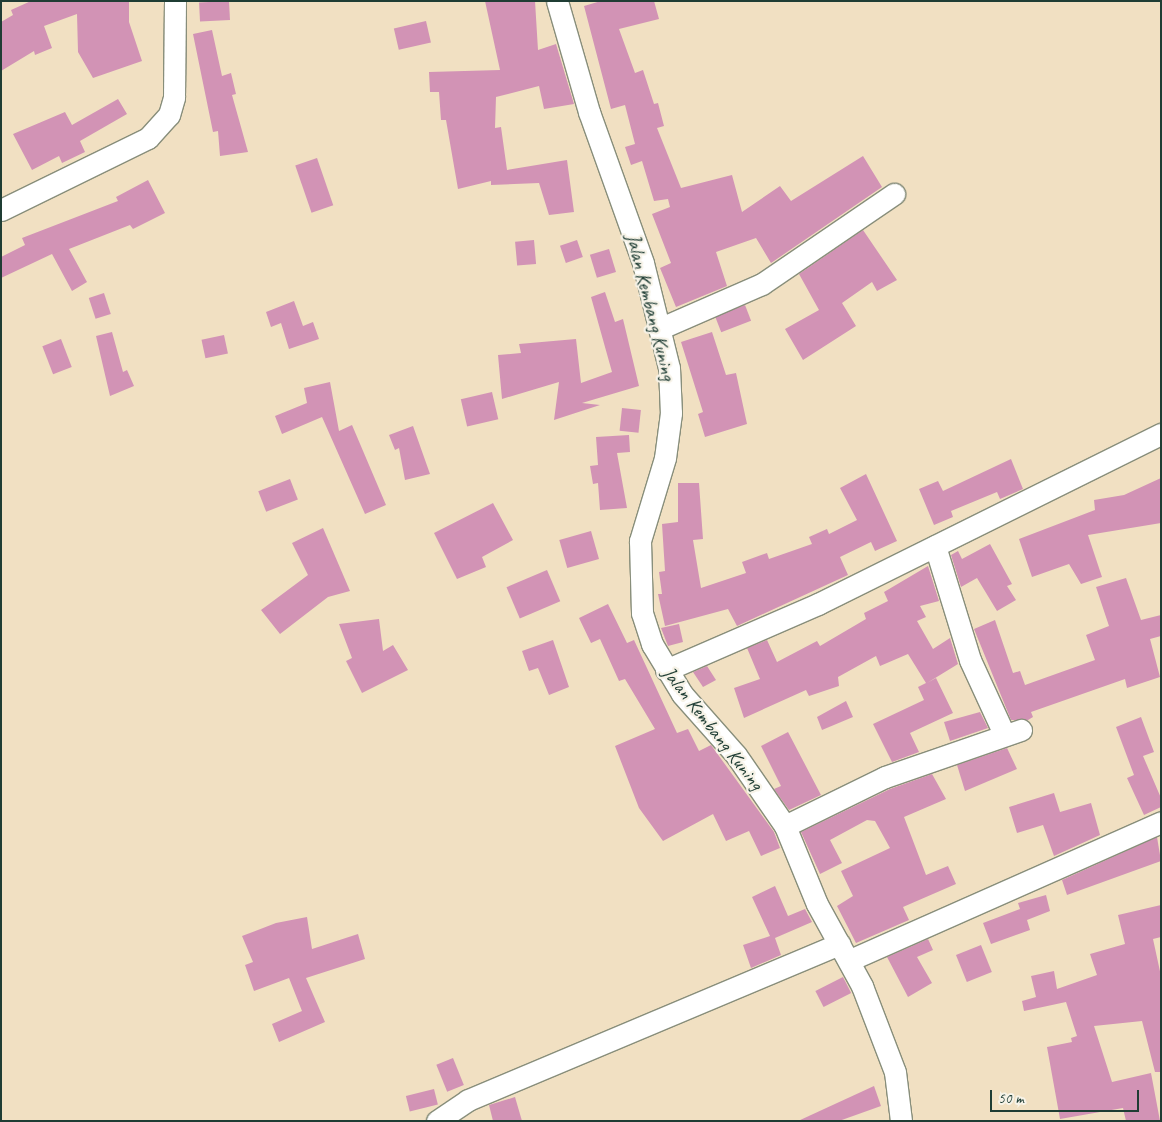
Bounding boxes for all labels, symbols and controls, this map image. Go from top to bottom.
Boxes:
street label: Jalan Kembang Kuning [621,232,681,382]
street label: Jalan Kembang Kuning [658,662,768,794]
scale bar [992,1080,1141,1112]
text: 50 m [998,1089,1024,1108]

